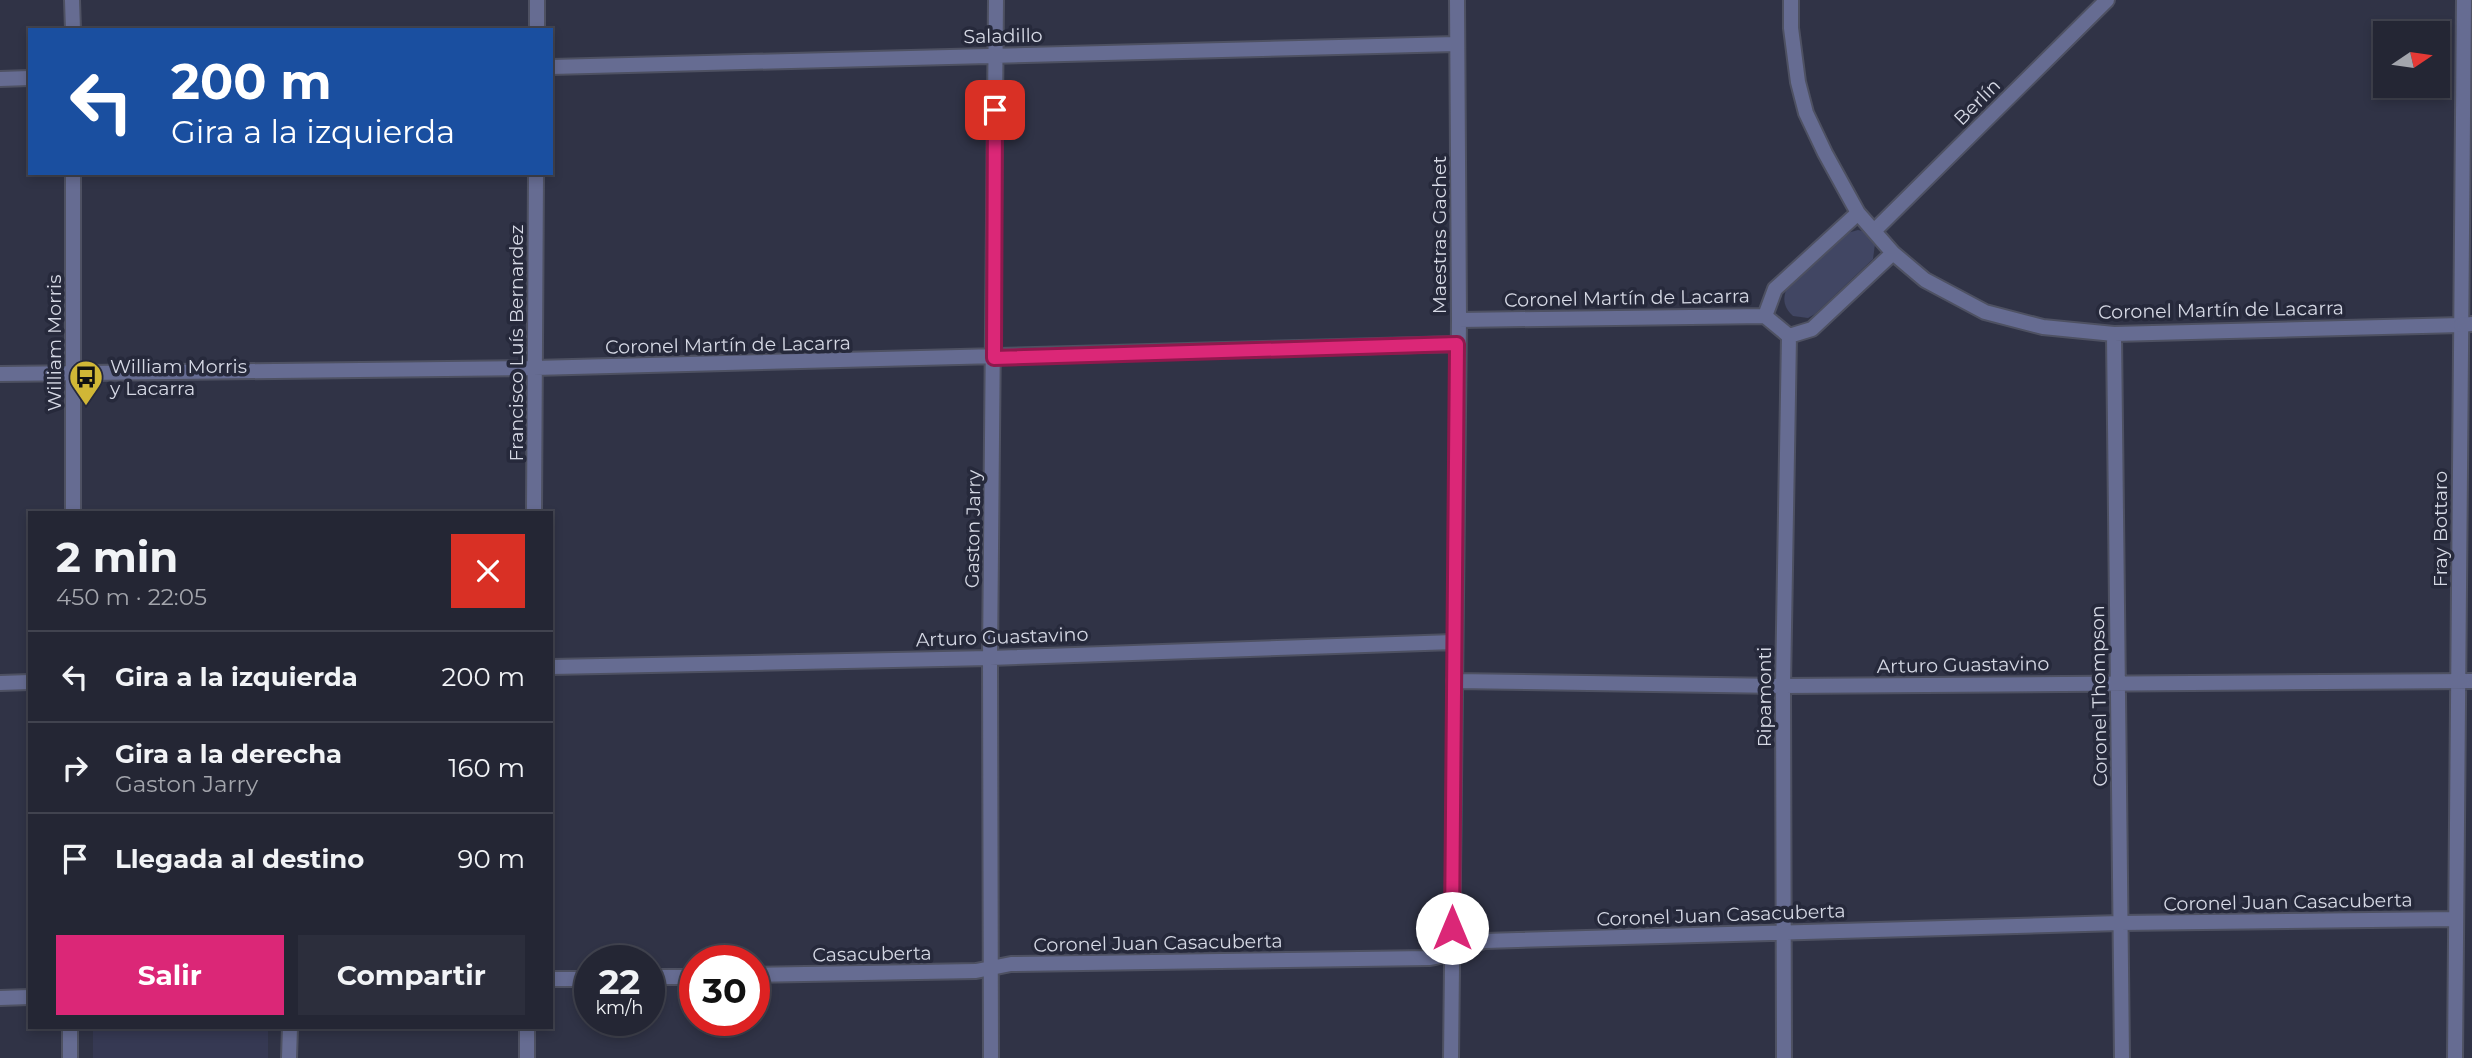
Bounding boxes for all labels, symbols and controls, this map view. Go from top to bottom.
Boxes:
north arrow [2373,21,2450,98]
map controls [2373,21,2450,98]
street label: Saladillo [963,24,1043,48]
text: 200 m [171,52,332,111]
icon: left [56,56,147,147]
street label: Berlín [1949,74,2005,130]
pin [965,80,1025,140]
icon: arrive [976,91,1014,129]
text: Gira a la izquierda [171,112,455,151]
street label: Maestras Gachet [1428,155,1451,314]
street label: Francisco Luís Bernardez [505,225,528,461]
street label: William Morris [43,275,66,411]
street label: Coronel Martín de Lacarra [1504,284,1750,312]
street label: Coronel Martín de Lacarra [2098,296,2344,324]
street label: Coronel Martín de Lacarra [605,331,851,359]
place label: William Morris y Lacarra [109,355,247,400]
bus stop icon: William Morris y Lacarra [67,358,105,407]
street label: Gaston Jarry [960,469,986,588]
street label: Fray Bottaro [2429,471,2452,587]
text: 2 min [56,531,178,583]
button: close [451,534,525,608]
text: 450 m · 22:05 [56,583,207,611]
street label: Coronel Thompson [2086,605,2112,787]
street label: Arturo Guastavino [915,622,1089,652]
street label: Ripamonti [1753,647,1776,747]
street label: Arturo Guastavino [1876,652,2050,678]
icon: left [56,658,94,696]
text: Gira a la izquierda [115,661,358,693]
text: 200 m [441,661,525,693]
text: Gira a la derecha [115,738,342,770]
icon: right [56,749,94,787]
text: 160 m [448,752,525,784]
text: Gaston Jarry [115,770,258,798]
icon: arrive [56,840,94,878]
text: Llegada al destino [115,843,364,875]
text: 90 m [458,843,525,875]
street label: Coronel Juan Casacuberta [2163,888,2413,916]
position arrow [1415,891,1489,965]
street label: Coronel Juan Casacuberta [1596,899,1846,931]
street label: Coronel Juan Casacuberta [1033,929,1283,957]
button: Salir [56,935,284,1015]
button: Compartir [298,935,525,1015]
street label: Casacuberta [812,941,932,967]
speed limit sign: 30 [679,945,770,1036]
text: 22 [599,960,640,1003]
text: km/h [595,997,644,1019]

